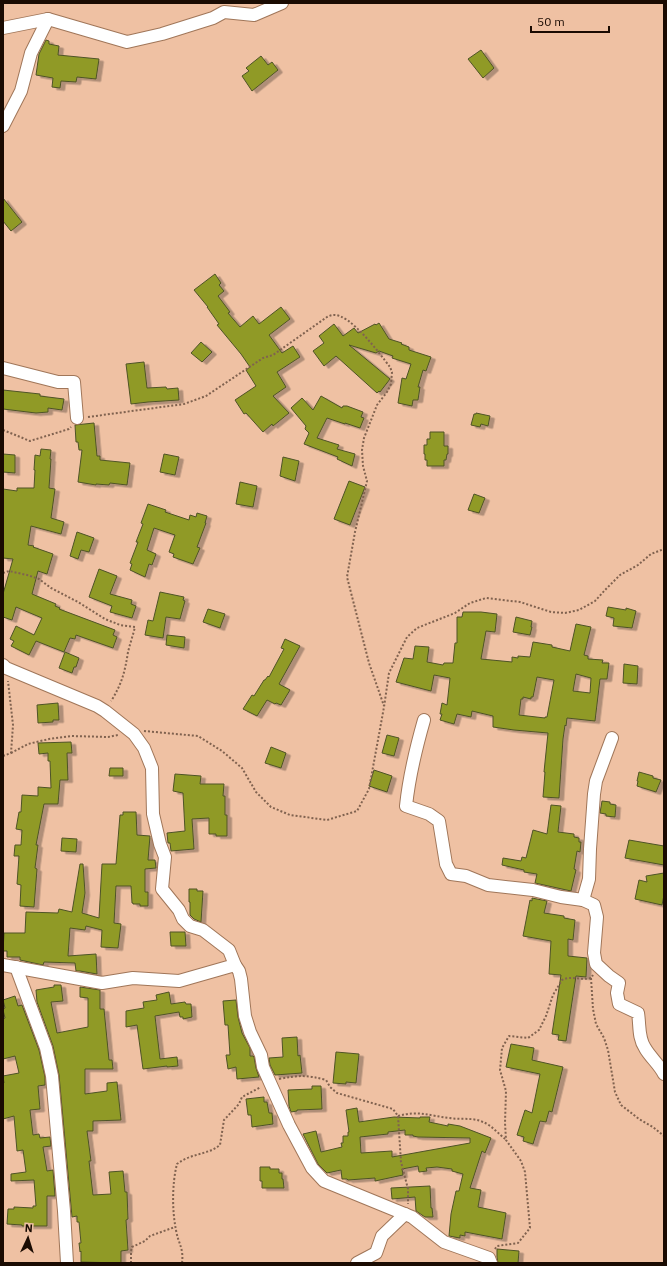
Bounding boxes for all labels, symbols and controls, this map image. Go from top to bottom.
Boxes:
scale bar [531,8,609,34]
text: 50 m [537,14,565,29]
north arrow [8,1218,48,1258]
text: N [24,1221,33,1235]

